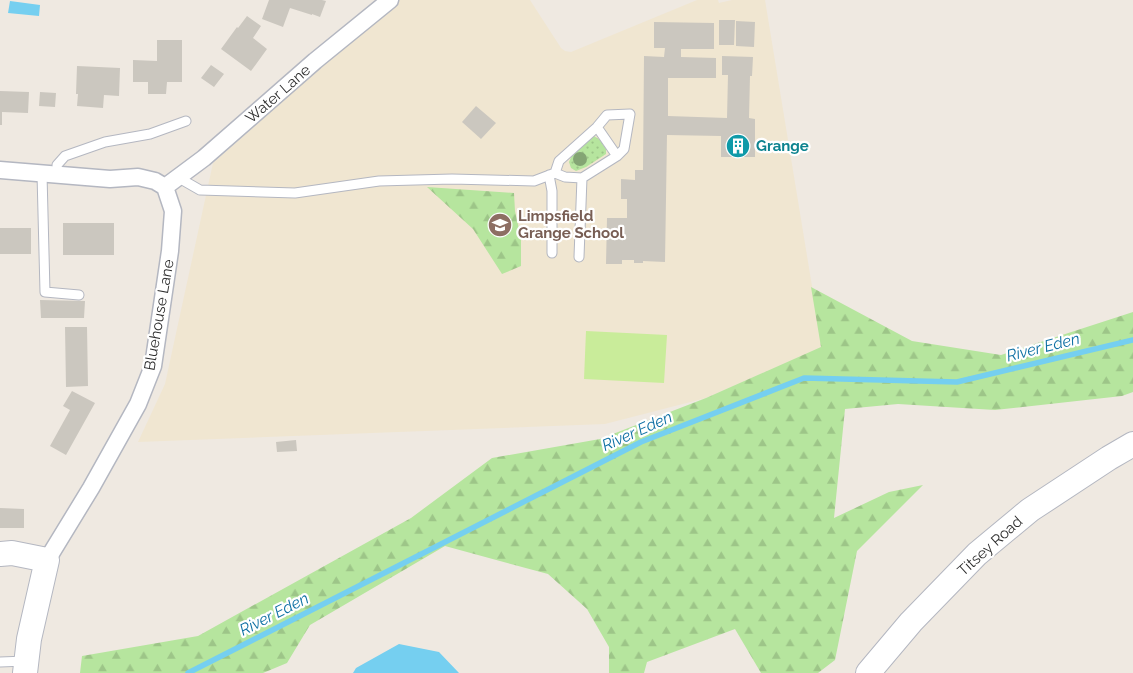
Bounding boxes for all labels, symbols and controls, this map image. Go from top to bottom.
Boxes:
street label: Water Lane [242,61,314,127]
building icon: Grange [725,133,751,159]
place label: Grange [756,137,809,155]
place label: Limpsfield Grange School [518,207,624,242]
school or university icon: Limpsfield Grange School [487,212,513,238]
street label: Bluehouse Lane [140,258,178,372]
water label: River Eden [1004,329,1082,365]
water label: River Eden [599,407,675,455]
street label: Titsey Road [954,512,1026,580]
water label: River Eden [236,589,312,639]

